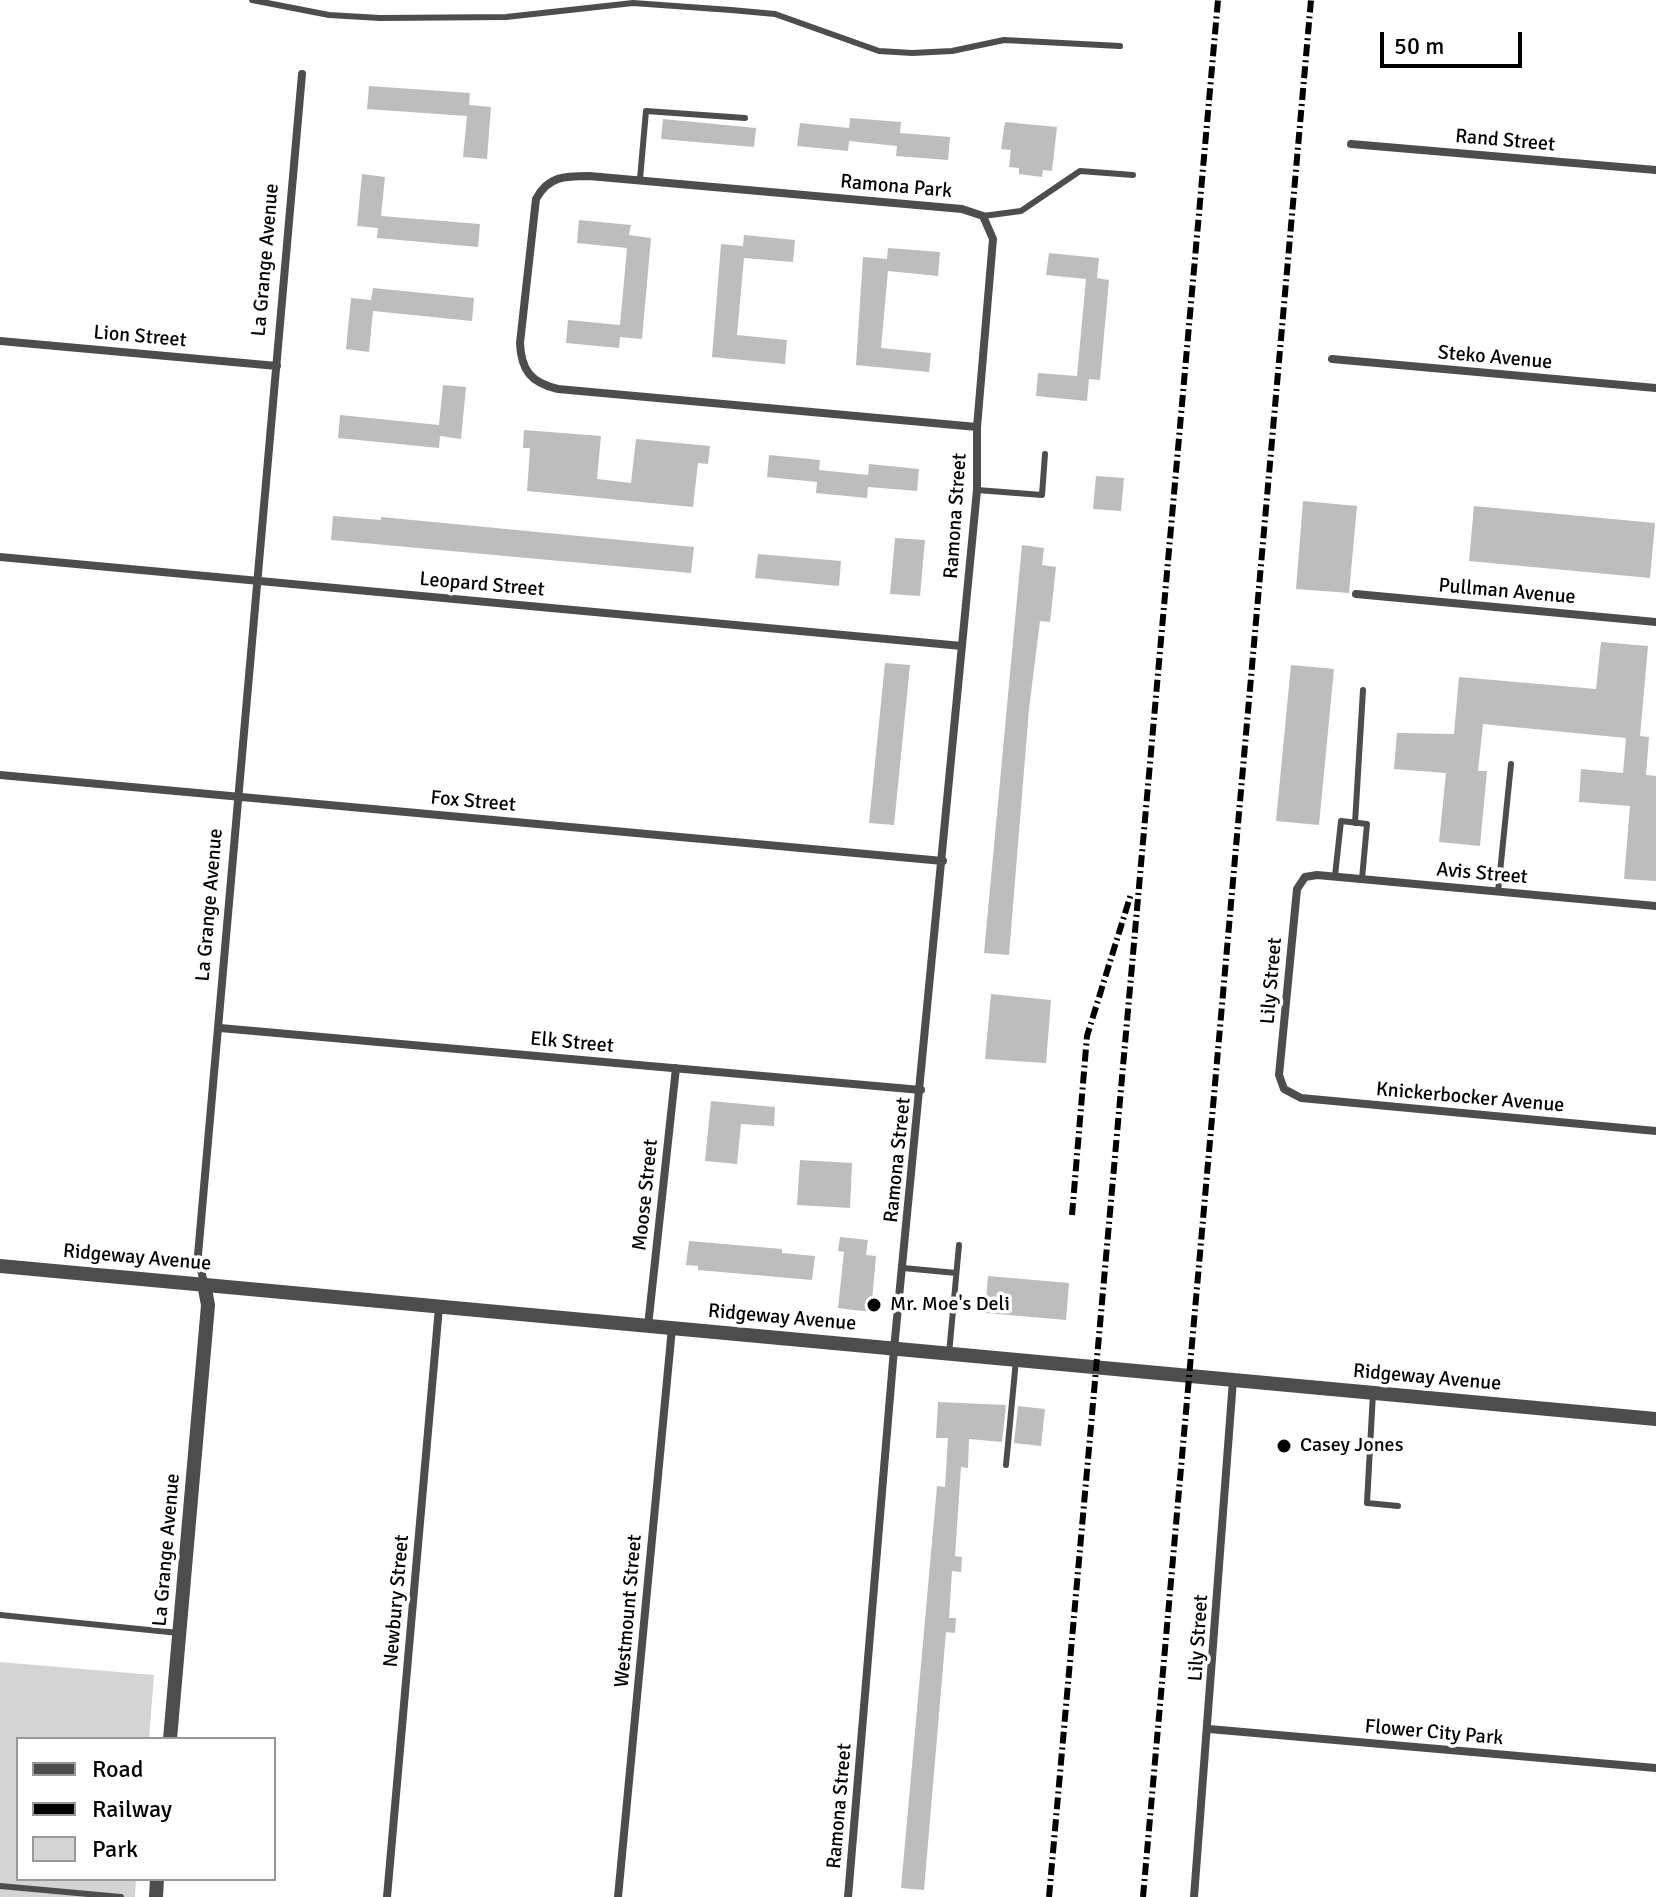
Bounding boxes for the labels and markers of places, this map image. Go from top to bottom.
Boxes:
place label: Mr. Moe's Deli [890,1293,1010,1317]
marker: Mr. Moe's Deli [865,1296,883,1314]
place label: Casey Jones [1300,1434,1403,1458]
marker: Casey Jones [1275,1437,1293,1455]

